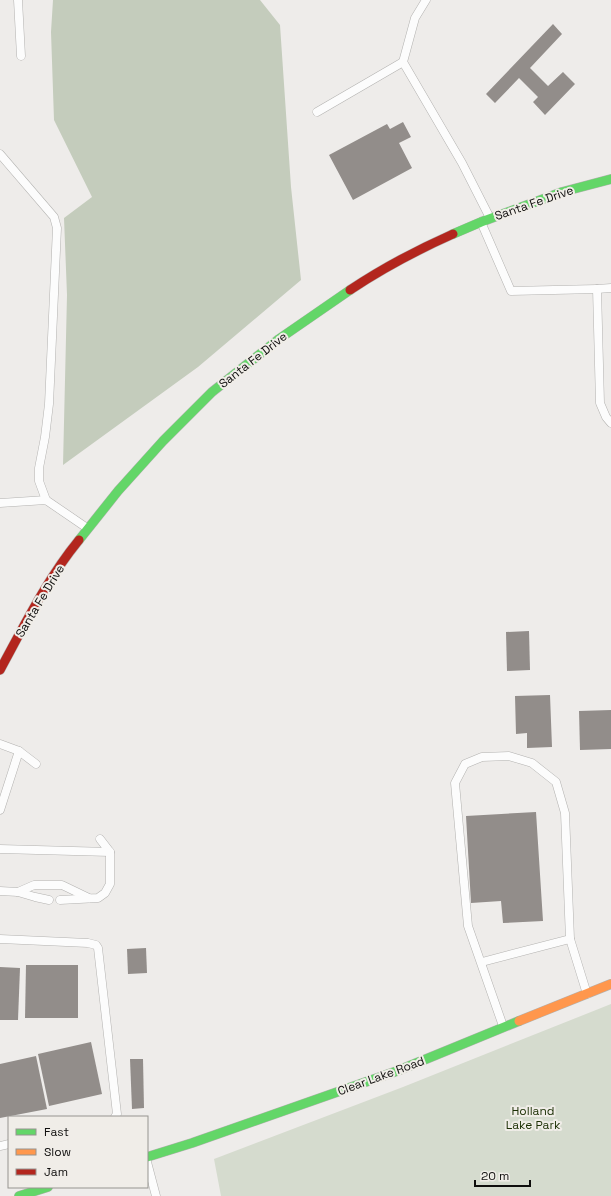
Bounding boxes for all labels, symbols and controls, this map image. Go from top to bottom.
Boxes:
street label: Santa Fe Drive [493,182,575,224]
street label: Santa Fe Drive [216,328,290,392]
street label: Santa Fe Drive [12,562,68,640]
street label: Clear Lake Road [335,1053,427,1099]
park label: Holland Lake Park [506,1103,561,1133]
legend [8,1116,148,1188]
text: Fast [44,1124,69,1140]
text: Slow [44,1144,71,1160]
scale bar [475,1162,530,1188]
text: Jam [44,1164,68,1180]
text: 20 m [481,1168,509,1184]

